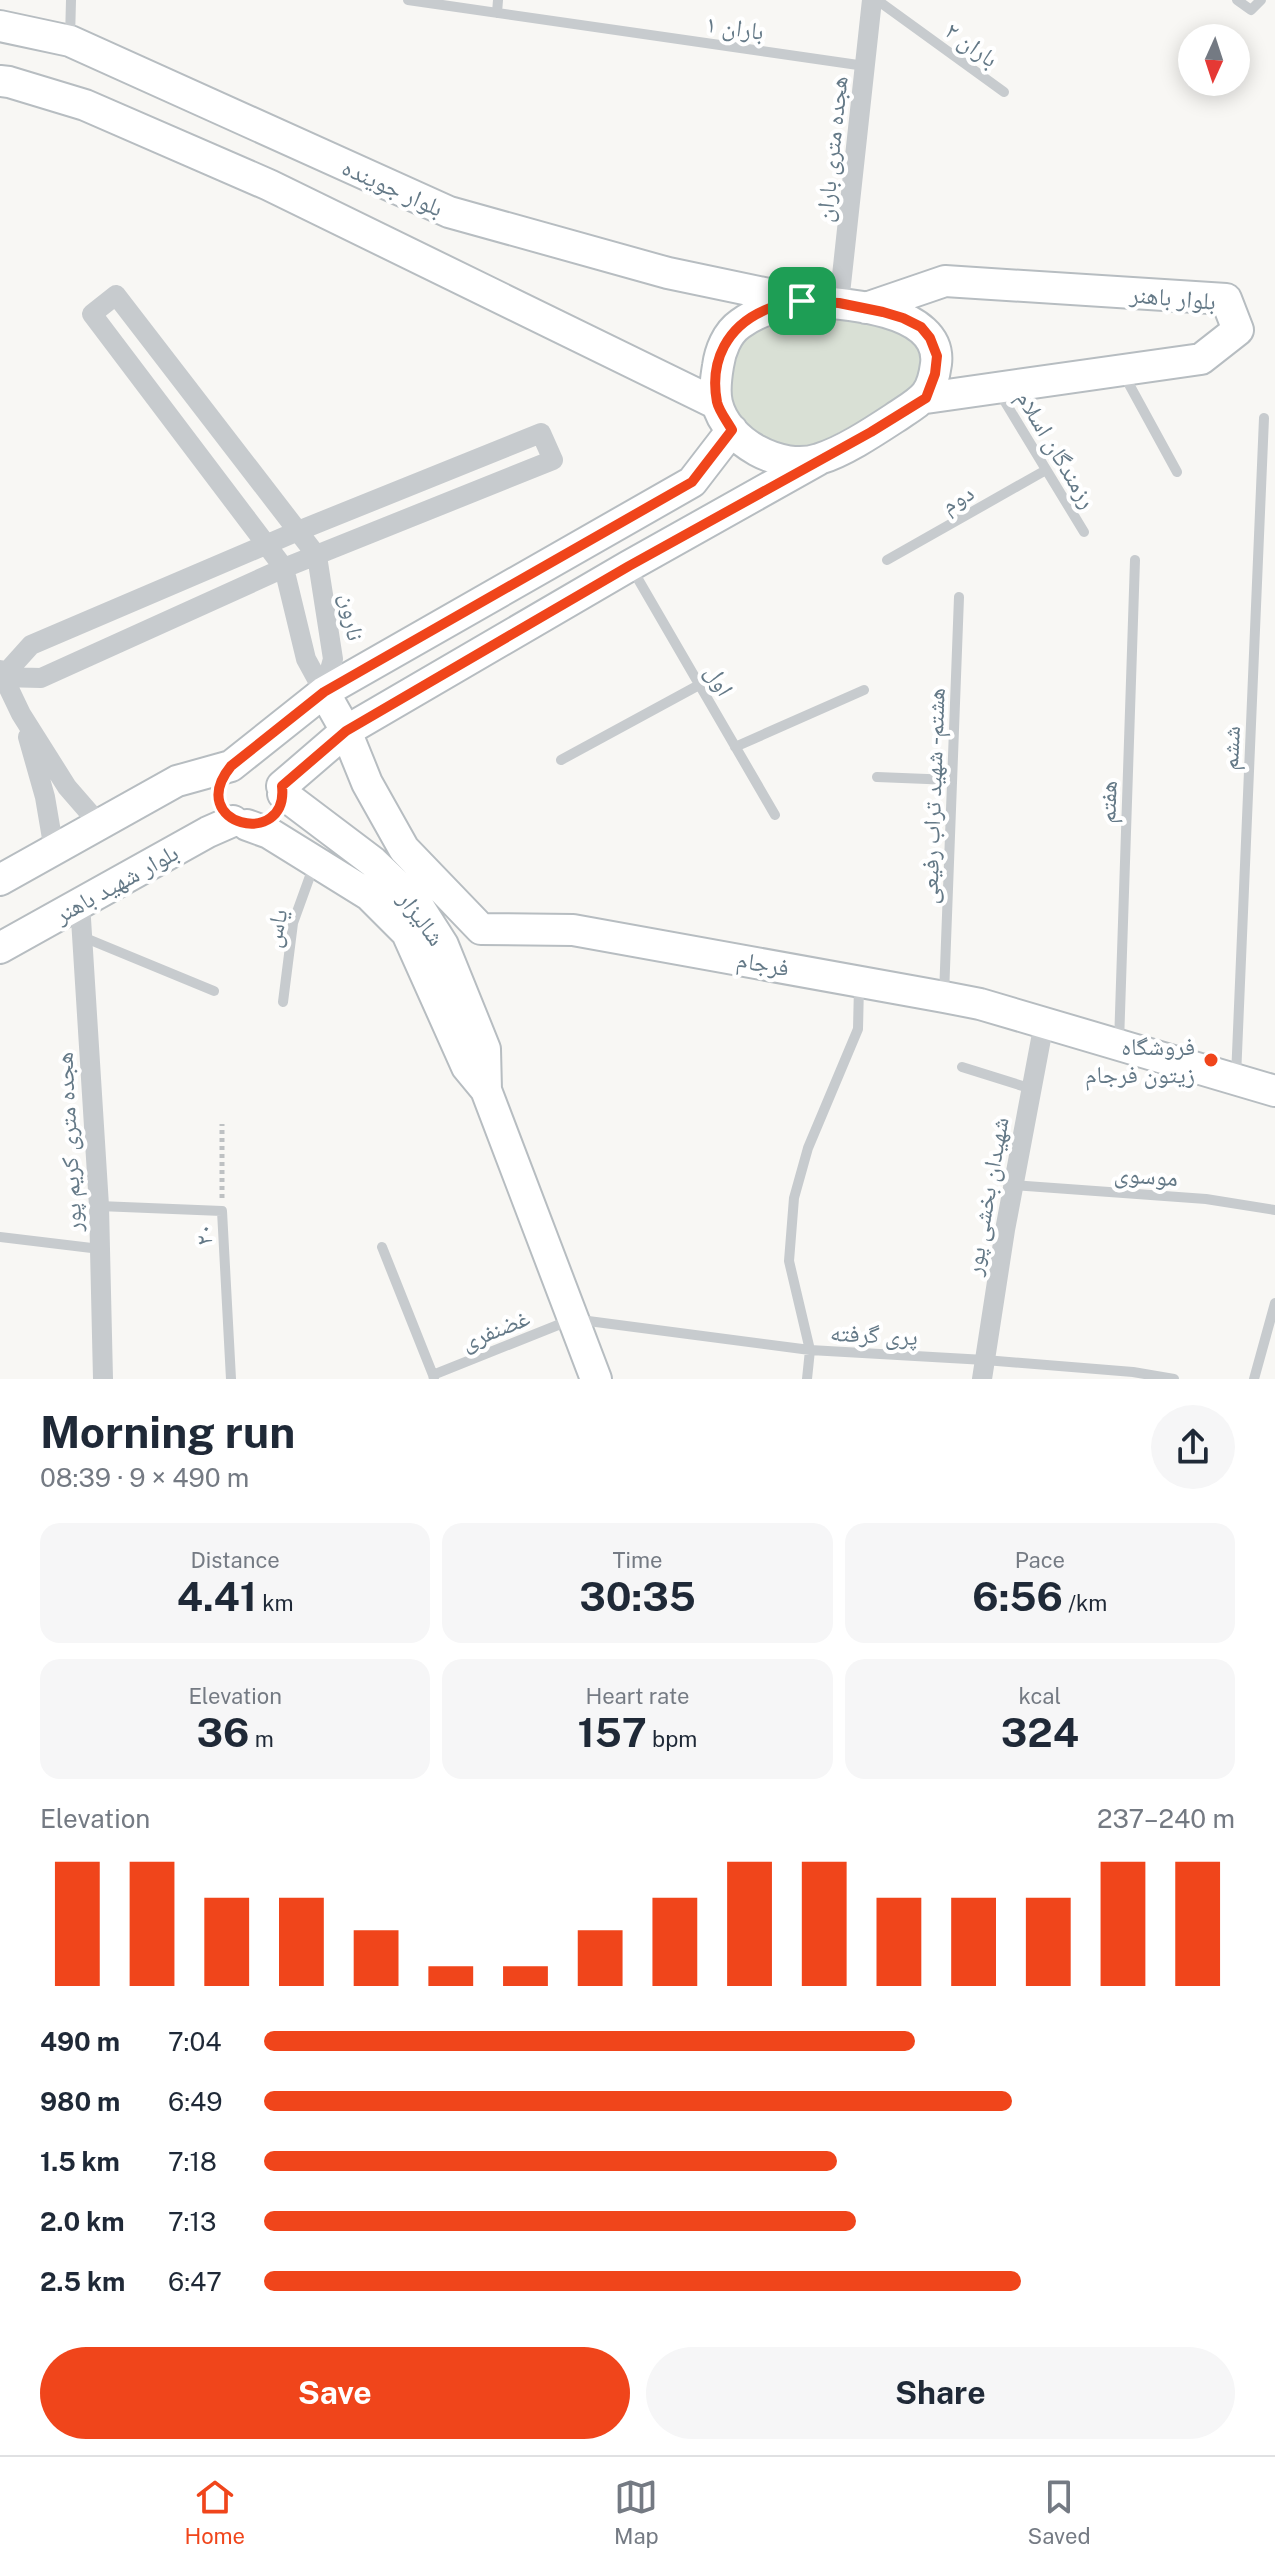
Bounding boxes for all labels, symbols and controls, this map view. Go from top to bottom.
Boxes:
street label: باران ۱ [704,9,766,46]
street label: باران ۲ [940,16,1004,73]
north arrow [1178,24,1250,96]
map controls [1178,24,1250,96]
street label: هجده متری باران [809,75,854,224]
street label: بلوار جوینده [338,152,448,222]
pin [768,267,836,335]
icon: arrive [780,279,824,323]
street label: بلوار باهنر [1128,279,1217,315]
street label: رزمندگان اسلام [1009,385,1103,514]
street label: دوم [936,478,980,521]
street label: نارون [334,591,371,643]
street label: اول [699,659,740,701]
street label: هشتم - شهید تراب رفیعی [914,687,953,905]
street label: ششم [1215,725,1248,771]
street label: هفتم [1092,780,1125,824]
street label: بلوار شهید باهنر [48,838,183,930]
street label: شالیزار [392,885,451,951]
street label: یاس [257,906,294,950]
street label: فرجام [734,945,791,984]
place label: فروشگاه زیتون فرجام [1085,1032,1195,1091]
street label: هجده متری کریم پور [49,1051,90,1234]
marker: فروشگاه زیتون فرجام [1202,1051,1220,1069]
street label: شهیدان بخشی پور [958,1115,1015,1278]
street label: موسوی [1113,1159,1179,1192]
street label: ۲۰ [188,1224,218,1246]
street label: غضنفری [457,1303,534,1356]
street label: پری گرفته [829,1318,919,1351]
button: share [1151,1405,1235,1489]
text: Morning run [40,1406,295,1458]
text: 08:39 · 9 × 490 m [40,1462,249,1493]
text: Distance [191,1547,280,1573]
text: Time [612,1547,663,1573]
text: Pace [1015,1547,1065,1573]
text: 4.41 [177,1573,257,1620]
text: 30:35 [579,1573,696,1620]
text: 6:56 [972,1573,1063,1620]
text: km [257,1590,294,1616]
text: /km [1063,1590,1107,1616]
text: Elevation [188,1683,282,1709]
text: Heart rate [585,1683,689,1709]
text: kcal [1019,1683,1061,1709]
text: 36 [197,1709,249,1756]
text: 157 [578,1709,647,1756]
text: 324 [1001,1709,1079,1756]
text: m [249,1726,274,1752]
text: bpm [647,1726,697,1752]
text: Elevation [40,1803,150,1834]
text: 237–240 m [1097,1803,1235,1834]
text: 490 m [40,2026,120,2057]
text: 7:04 [168,2026,222,2057]
text: 980 m [40,2086,120,2117]
text: 6:49 [168,2086,222,2117]
text: 1.5 km [40,2146,120,2177]
text: 7:18 [168,2146,217,2177]
text: 2.0 km [40,2206,125,2237]
text: 7:13 [168,2206,216,2237]
text: 2.5 km [40,2266,125,2297]
text: 6:47 [168,2266,222,2297]
button: Save [40,2347,630,2439]
button: Share [646,2347,1235,2439]
tab: Home [184,2475,245,2549]
tab: Map [614,2475,659,2549]
tab: Saved [1028,2475,1091,2549]

